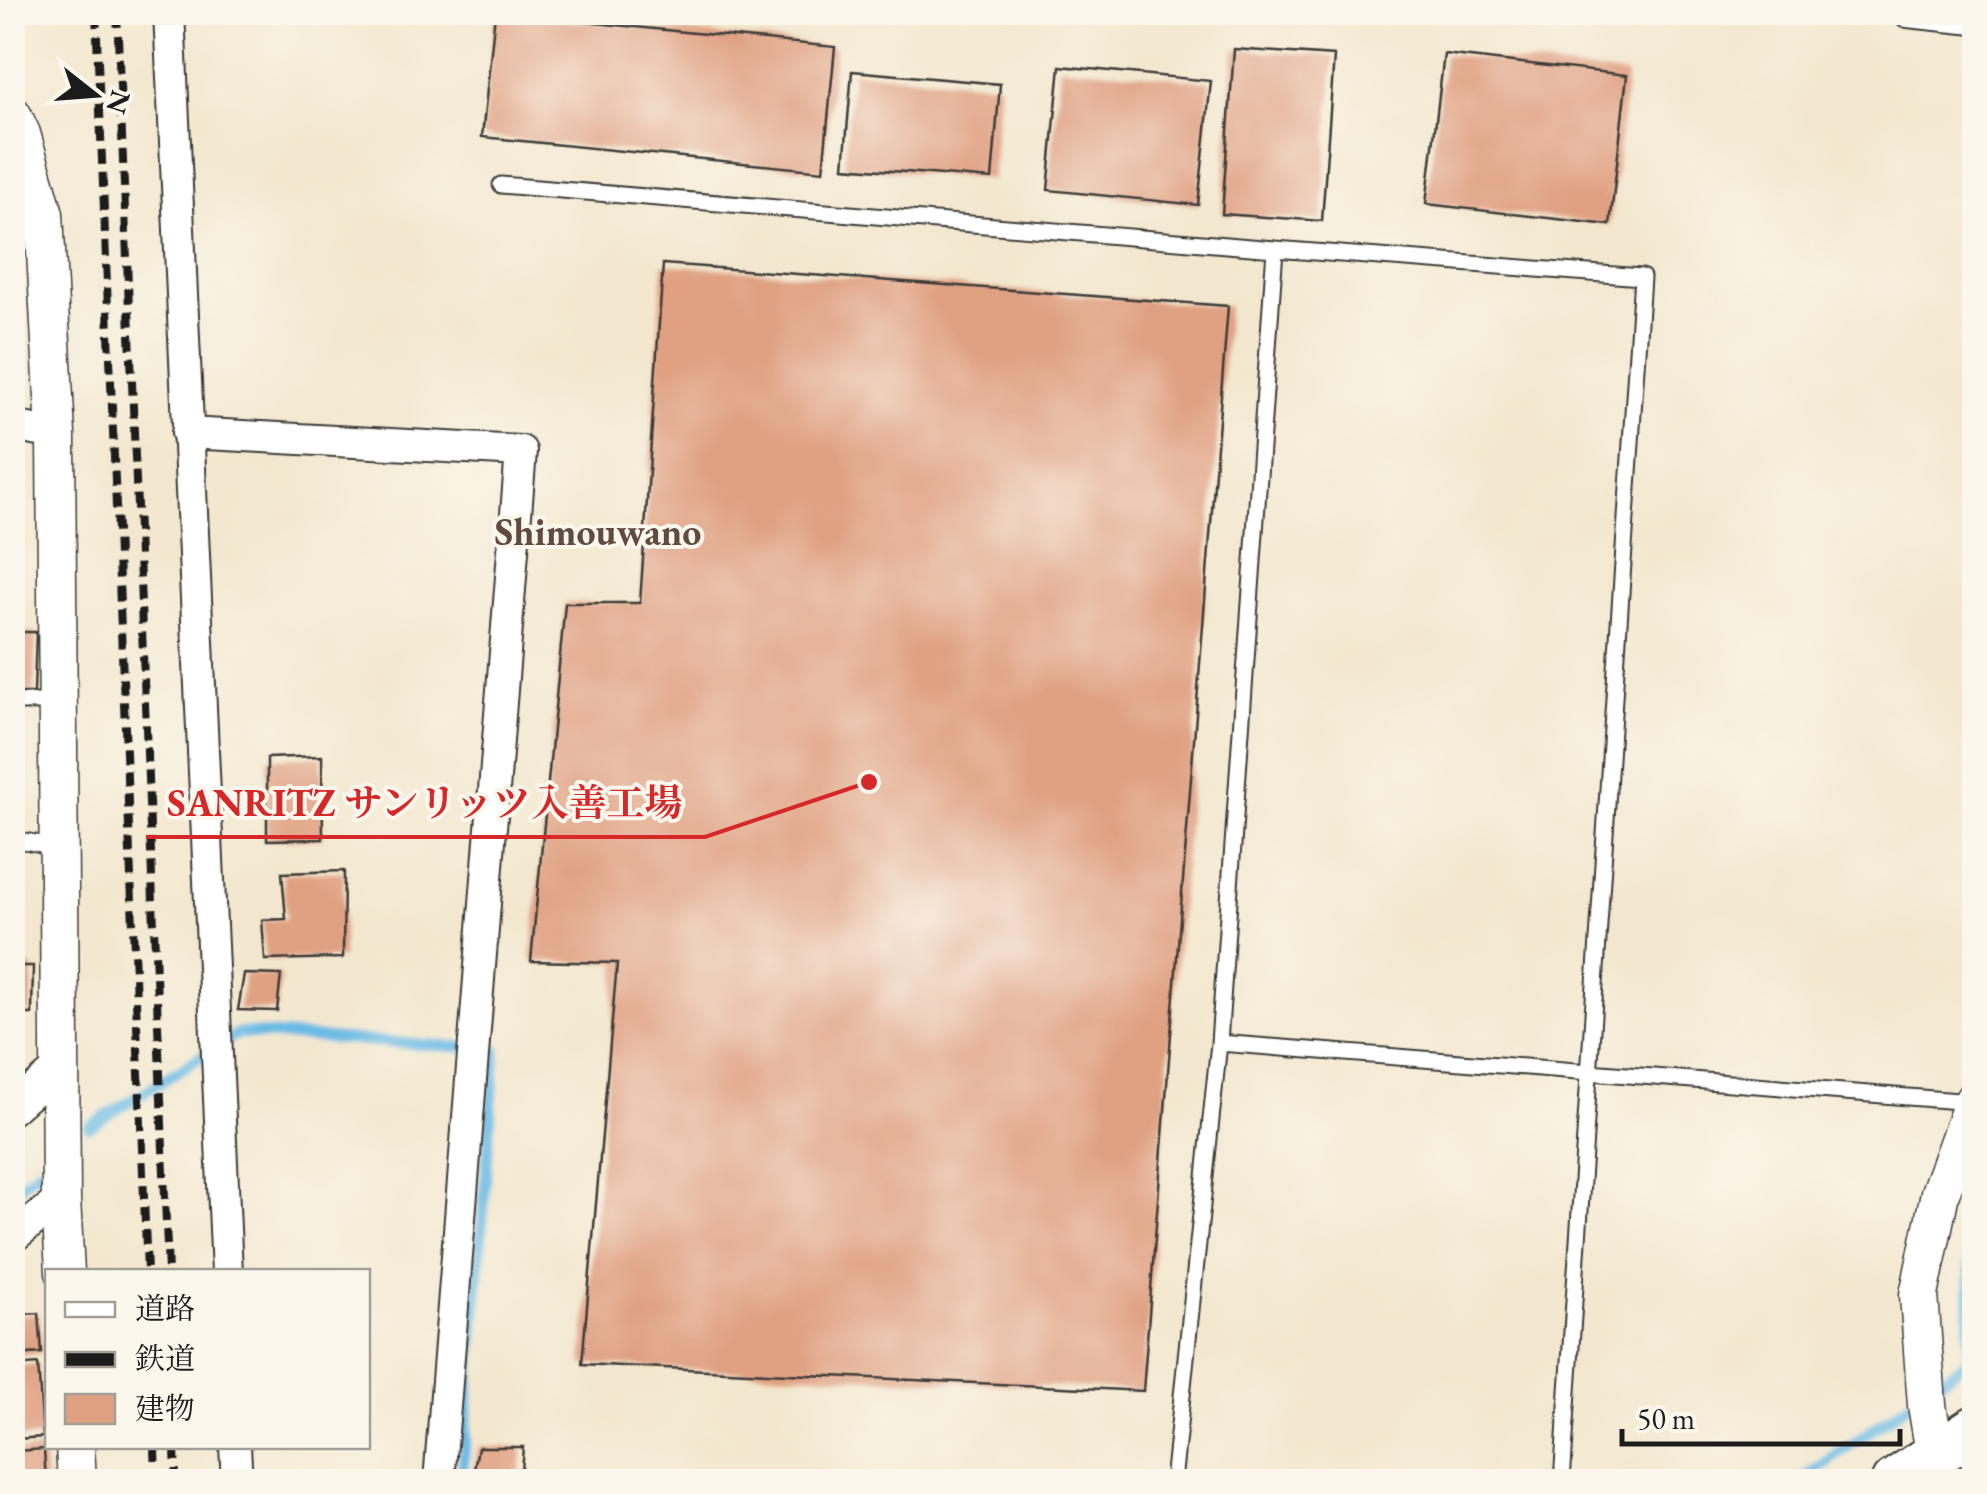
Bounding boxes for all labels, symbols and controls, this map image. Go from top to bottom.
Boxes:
north arrow [45,45,145,145]
text: N [98,86,139,119]
district label: Shimouwano [495,507,701,556]
callout: SANRITZ サンリッツ入善工場 [146,769,705,837]
text: SANRITZ サンリッツ入善工場 [167,778,683,827]
legend [45,1269,370,1449]
text: 道路 [135,1289,195,1328]
text: 鉄道 [135,1339,195,1378]
scale bar [1622,1384,1900,1446]
text: 建物 [135,1389,195,1428]
text: 50 m [1637,1399,1695,1438]

